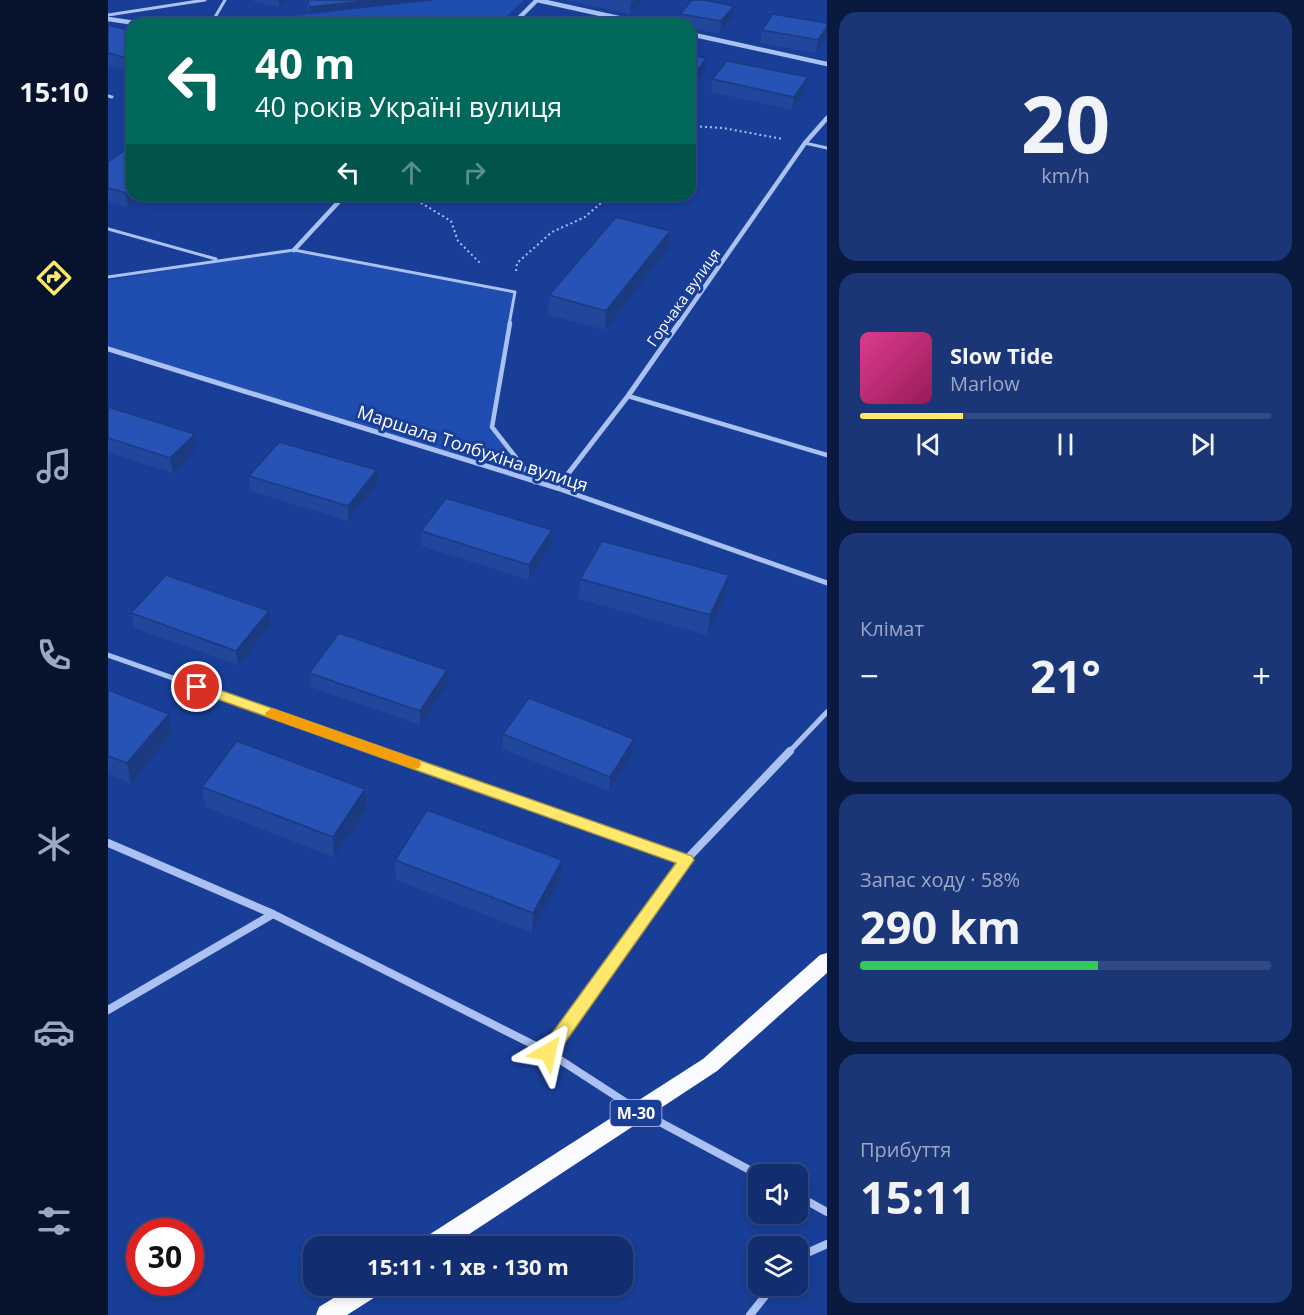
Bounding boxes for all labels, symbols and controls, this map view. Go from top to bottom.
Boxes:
text: 40 m [255,34,355,91]
icon: left [156,42,234,120]
text: 20 [1021,70,1110,176]
text: 15:10 [19,73,89,110]
text: 40 років Україні вулиця [255,88,562,125]
icon: left [332,156,365,189]
icon: ahead [395,156,428,189]
icon: right [458,156,491,189]
text: km/h [1041,162,1090,189]
street label: Горчака вулиця [642,244,724,350]
icon: directions [33,257,75,299]
text: Slow Tide [950,340,1053,370]
text: Marlow [950,370,1020,397]
street label: Маршала Толбухіна вулиця [355,399,591,497]
icon: previous [912,428,945,461]
icon: pause [1049,428,1082,461]
icon: next [1186,428,1219,461]
icon: music [33,445,75,487]
text: Клімат [860,615,924,642]
icon: phone [33,634,75,676]
text: 21° [1030,645,1101,706]
text: − [860,653,879,698]
text: + [1252,653,1271,698]
pin [171,661,222,712]
icon: arrive [180,670,213,703]
icon: climate [33,823,75,865]
text: Запас ходу · 58% [860,866,1020,893]
text: 290 km [860,896,1021,957]
icon: car [33,1011,75,1053]
position arrow [516,1020,580,1084]
road number: М-30 [610,1100,662,1126]
text: Прибуття [860,1136,951,1163]
map controls [748,1164,808,1296]
button: sound [748,1164,808,1224]
text: 15:11 [860,1166,976,1227]
icon: filters [33,1200,75,1242]
speed limit sign: 30 [126,1218,204,1296]
button: layers [748,1236,808,1296]
text: 15:11 · 1 хв · 130 m [367,1251,569,1281]

